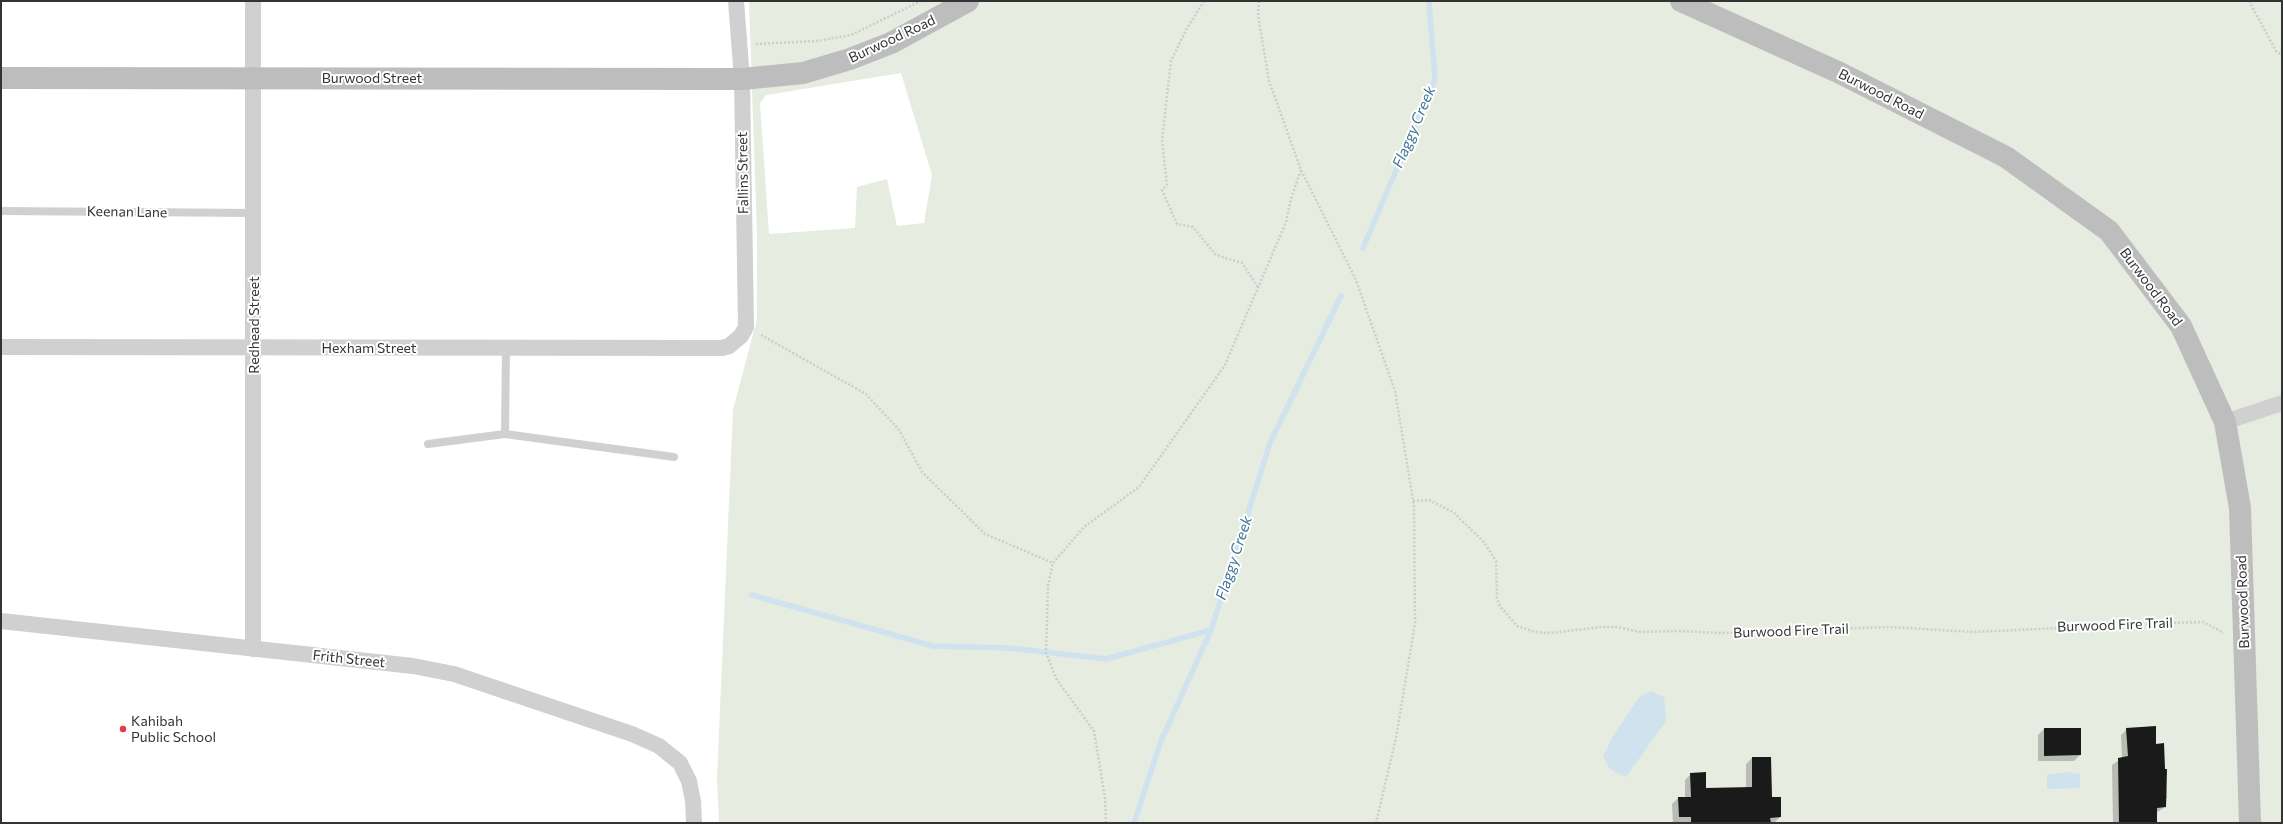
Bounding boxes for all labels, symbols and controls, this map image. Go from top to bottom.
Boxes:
street label: Burwood Road [846,12,938,66]
street label: Burwood Road [1835,65,1927,123]
street label: Burwood Street [322,70,422,86]
water label: Flaggy Creek [1389,83,1439,171]
street label: Fallins Street [734,132,752,214]
street label: Keenan Lane [87,203,167,221]
street label: Burwood Road [2116,245,2186,329]
street label: Redhead Street [246,276,262,374]
street label: Hexham Street [321,340,417,356]
water label: Flaggy Creek [1212,514,1256,602]
street label: Burwood Road [2233,555,2253,649]
street label: Burwood Fire Trail [2057,615,2173,635]
street label: Burwood Fire Trail [1733,621,1849,641]
street label: Frith Street [312,647,386,671]
place label: Kahibah Public School [131,713,216,746]
marker: Kahibah Public School [118,724,128,734]

